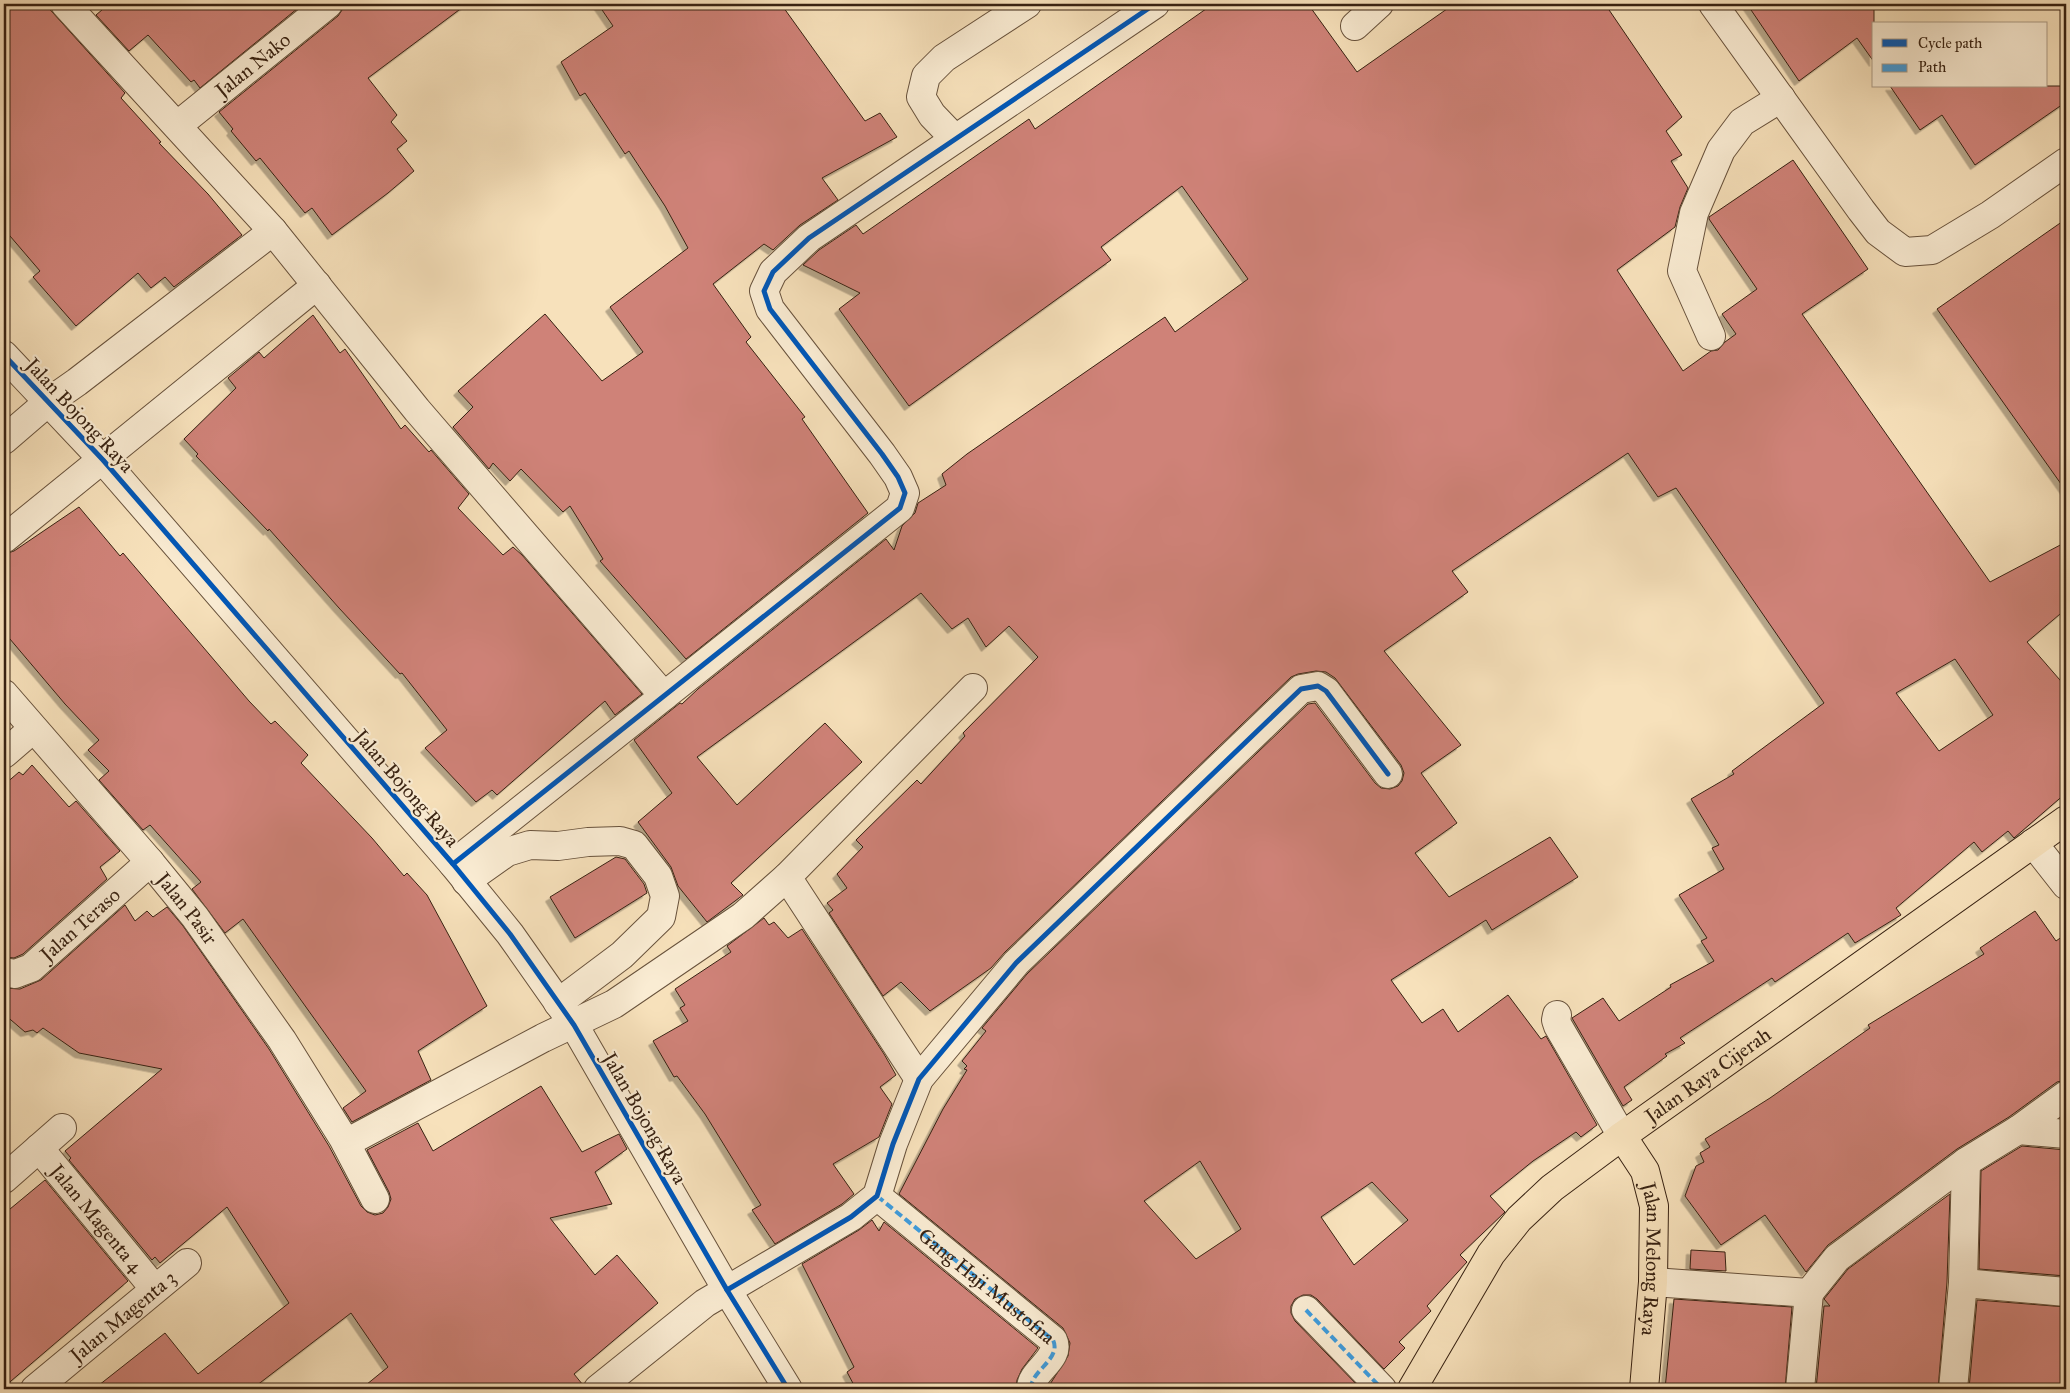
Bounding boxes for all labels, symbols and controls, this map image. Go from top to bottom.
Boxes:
legend [1872,22,2048,88]
street label: Jalan Nako [209,27,295,104]
text: Cycle path [1918,34,1983,52]
text: Path [1918,58,1947,76]
street label: Jalan Bojong Raya [19,351,140,478]
street label: Jalan Bojong Raya [347,723,465,853]
street label: Jalan Pasir [149,866,223,950]
street label: Jalan Teraso [34,882,125,968]
street label: Jalan Raya Cijerah [1639,1022,1775,1130]
street label: Jalan Bojong Raya [596,1046,693,1189]
street label: Jalan Magenta 4 [43,1158,149,1278]
street label: Jalan Melong Raya [1635,1178,1666,1337]
street label: Gang Haji Mustofna [914,1223,1061,1349]
street label: Jalan Magenta 3 [63,1265,181,1369]

